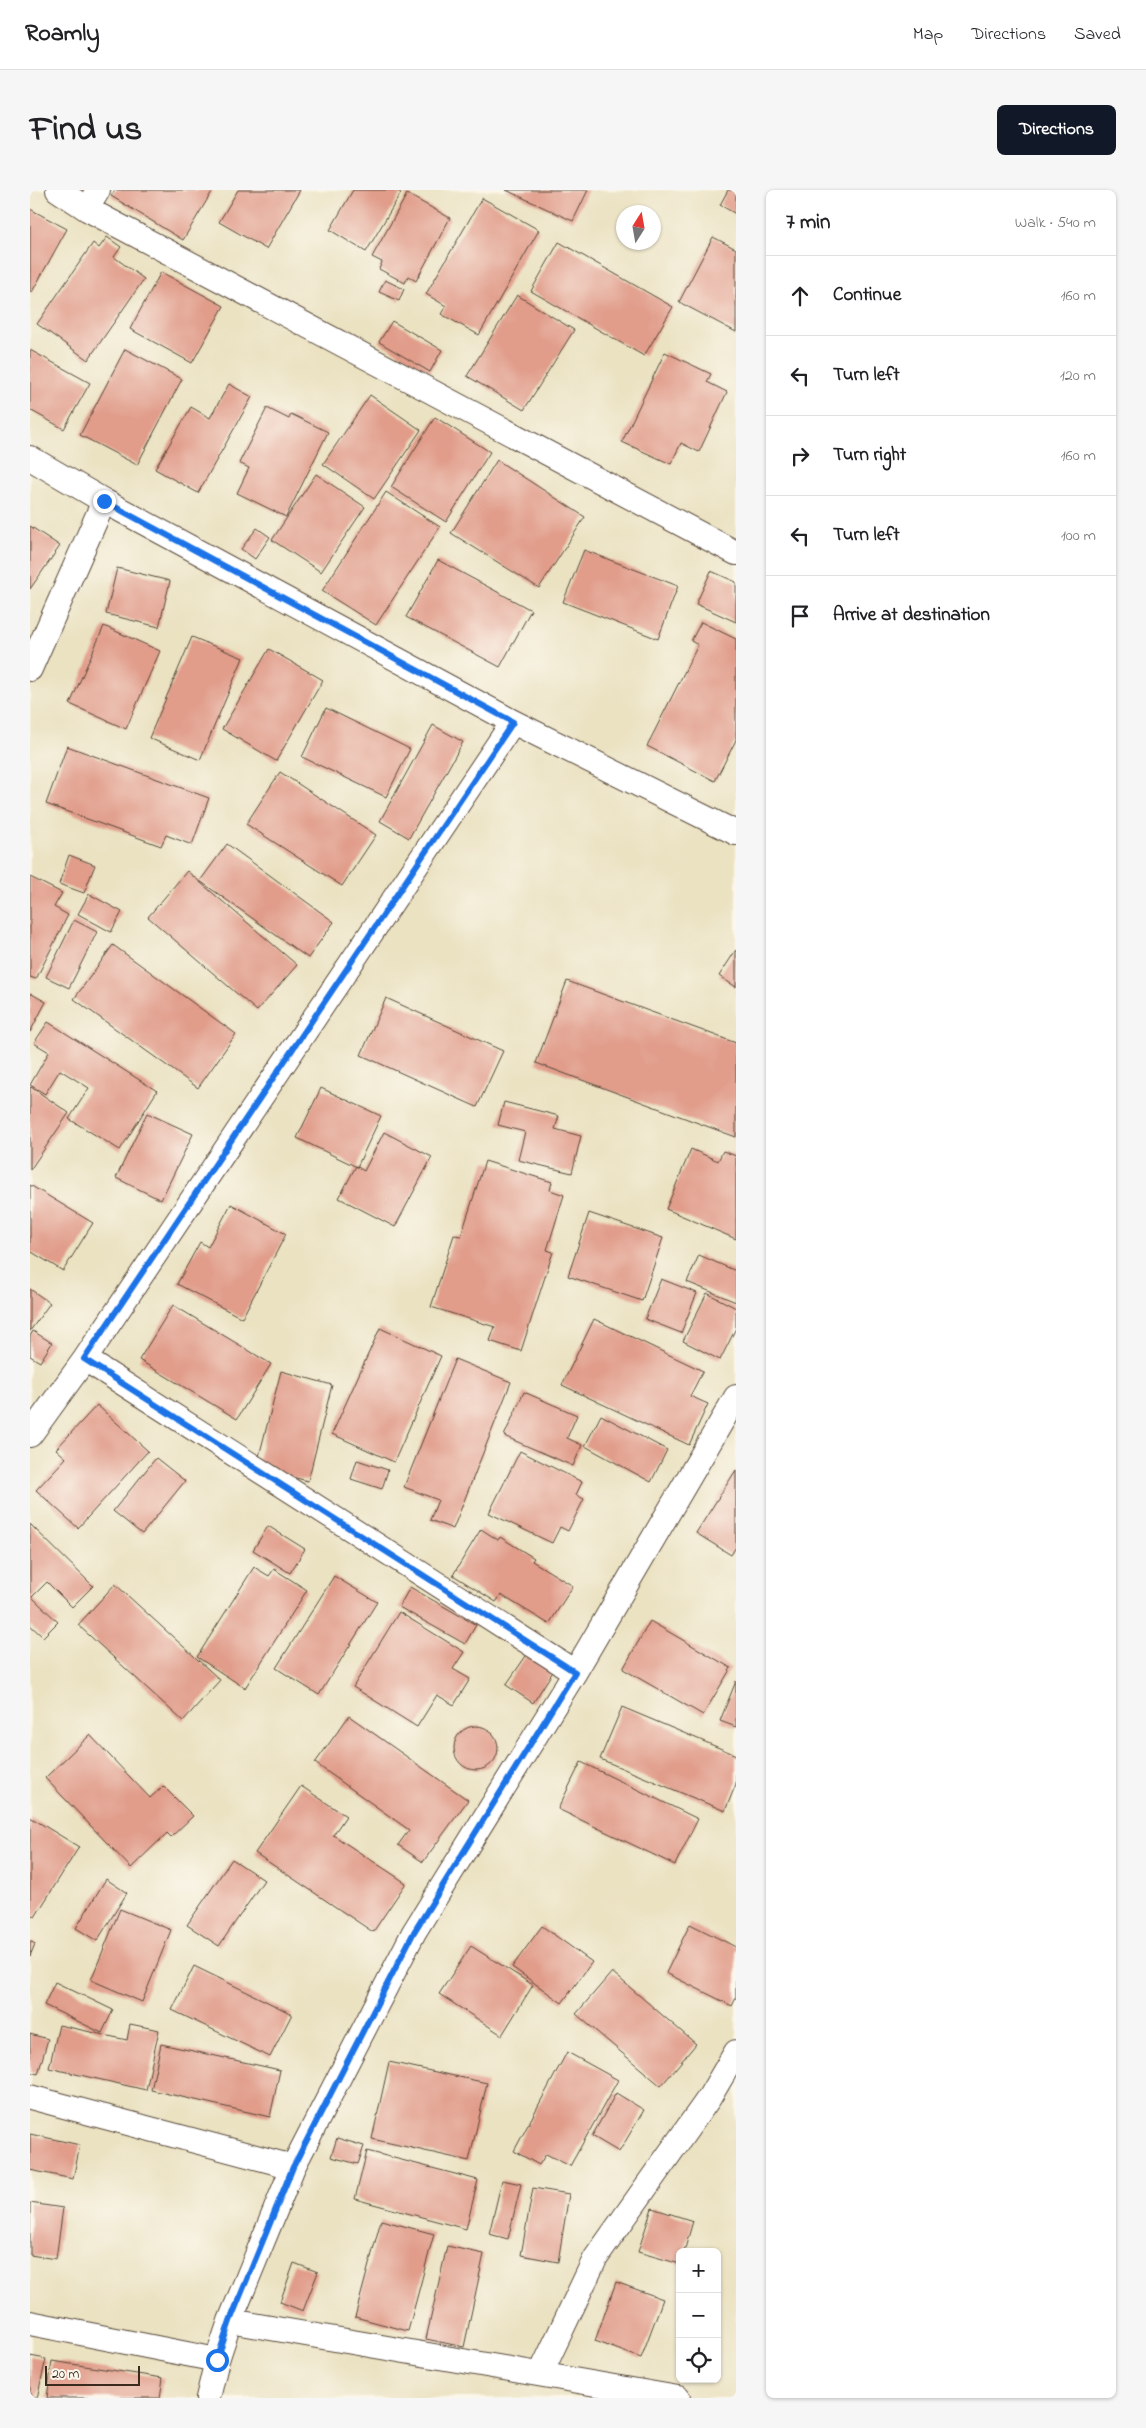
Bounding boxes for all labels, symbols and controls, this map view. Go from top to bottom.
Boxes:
text: Roamly [25,17,100,52]
text: Map [913,22,943,48]
text: Directions [971,22,1046,48]
text: Saved [1074,22,1121,48]
text: Find us [30,105,142,156]
button: Directions [997,105,1116,155]
north arrow [616,205,661,250]
text: 7 min [786,208,830,238]
text: Walk · 540 m [1015,211,1096,235]
icon: ahead [786,282,814,310]
text: Continue [833,282,901,309]
text: 160 m [1061,284,1096,308]
icon: left [786,362,814,390]
text: Turn left [833,362,900,389]
text: 120 m [1060,364,1096,388]
icon: right [786,442,814,470]
text: Turn right [833,442,906,469]
text: 160 m [1061,444,1096,468]
route end [93,490,116,513]
icon: left [786,522,814,550]
text: Turn left [833,522,900,549]
text: 100 m [1061,524,1096,548]
icon: arrive [786,602,814,630]
text: Arrive at destination [833,602,990,629]
map controls [676,2248,721,2383]
button: + [676,2248,721,2293]
button: − [676,2293,721,2338]
button: locate [676,2338,721,2383]
route start [206,2349,229,2372]
scale bar [45,2363,140,2386]
text: 20 m [52,2364,79,2385]

